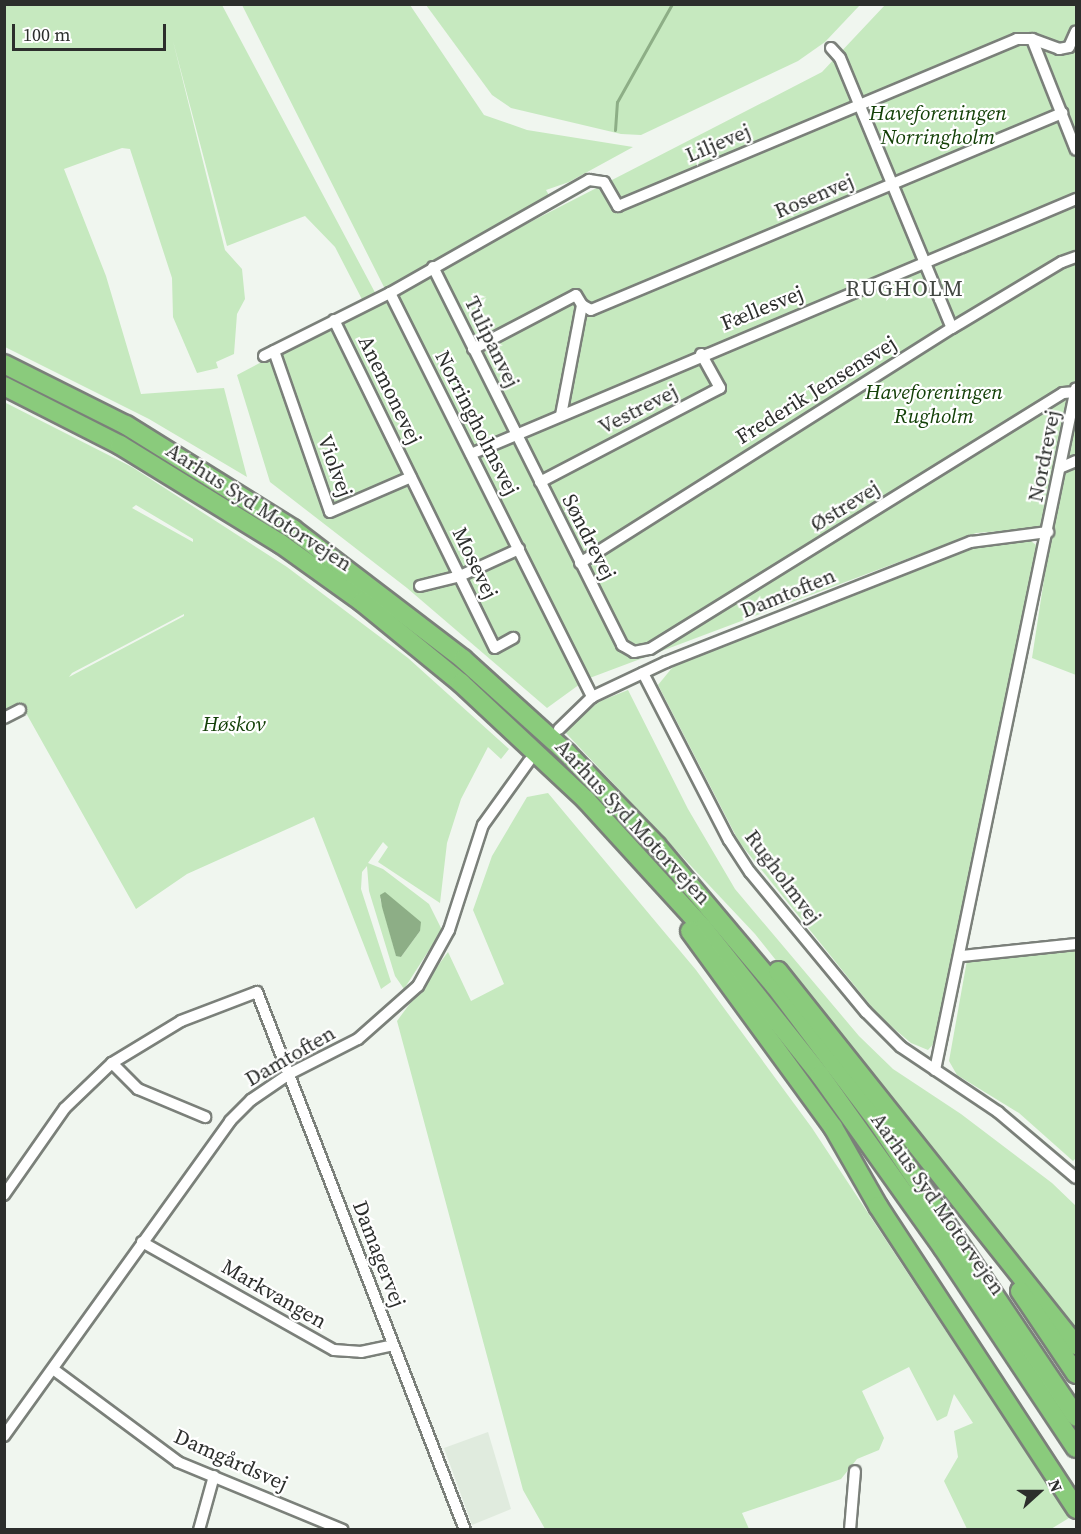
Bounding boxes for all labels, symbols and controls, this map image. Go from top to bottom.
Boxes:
scale bar [15,12,170,50]
text: 100 m [23,22,70,47]
park label: Haveforeningen Norringholm [869,100,1007,150]
street label: Liljevej [682,118,754,168]
street label: Rosenvej [771,168,857,224]
district label: RUGHOLM [846,276,964,302]
street label: Fællesvej [717,280,807,336]
street label: Tulipanvej [459,292,525,392]
street label: Frederik Jensensvej [731,330,901,450]
street label: Anemonevej [353,332,427,448]
street label: Norringholmsvej [430,346,524,500]
street label: Vestrevej [594,378,682,440]
park label: Haveforeningen Rugholm [865,379,1003,429]
street label: Nordrevej [1023,408,1065,504]
street label: Violvej [312,432,358,500]
street label: Aarhus Syd Motorvejen [161,437,357,577]
street label: Østrevej [806,475,884,537]
street label: Søndrevej [557,490,621,584]
street label: Mosevej [447,523,503,603]
street label: Damtoften [737,563,839,623]
park label: Høskov [203,711,265,737]
street label: Aarhus Syd Motorvejen [550,734,716,910]
street label: Rugholmvej [739,825,827,929]
street label: Damtoften [241,1020,339,1092]
street label: Aarhus Syd Motorvejen [866,1108,1010,1300]
street label: Damagervej [347,1197,411,1311]
street label: Markvangen [217,1254,331,1334]
street label: Damgårdsvej [170,1424,292,1496]
north arrow [1009,1462,1069,1522]
text: N [1043,1476,1068,1495]

